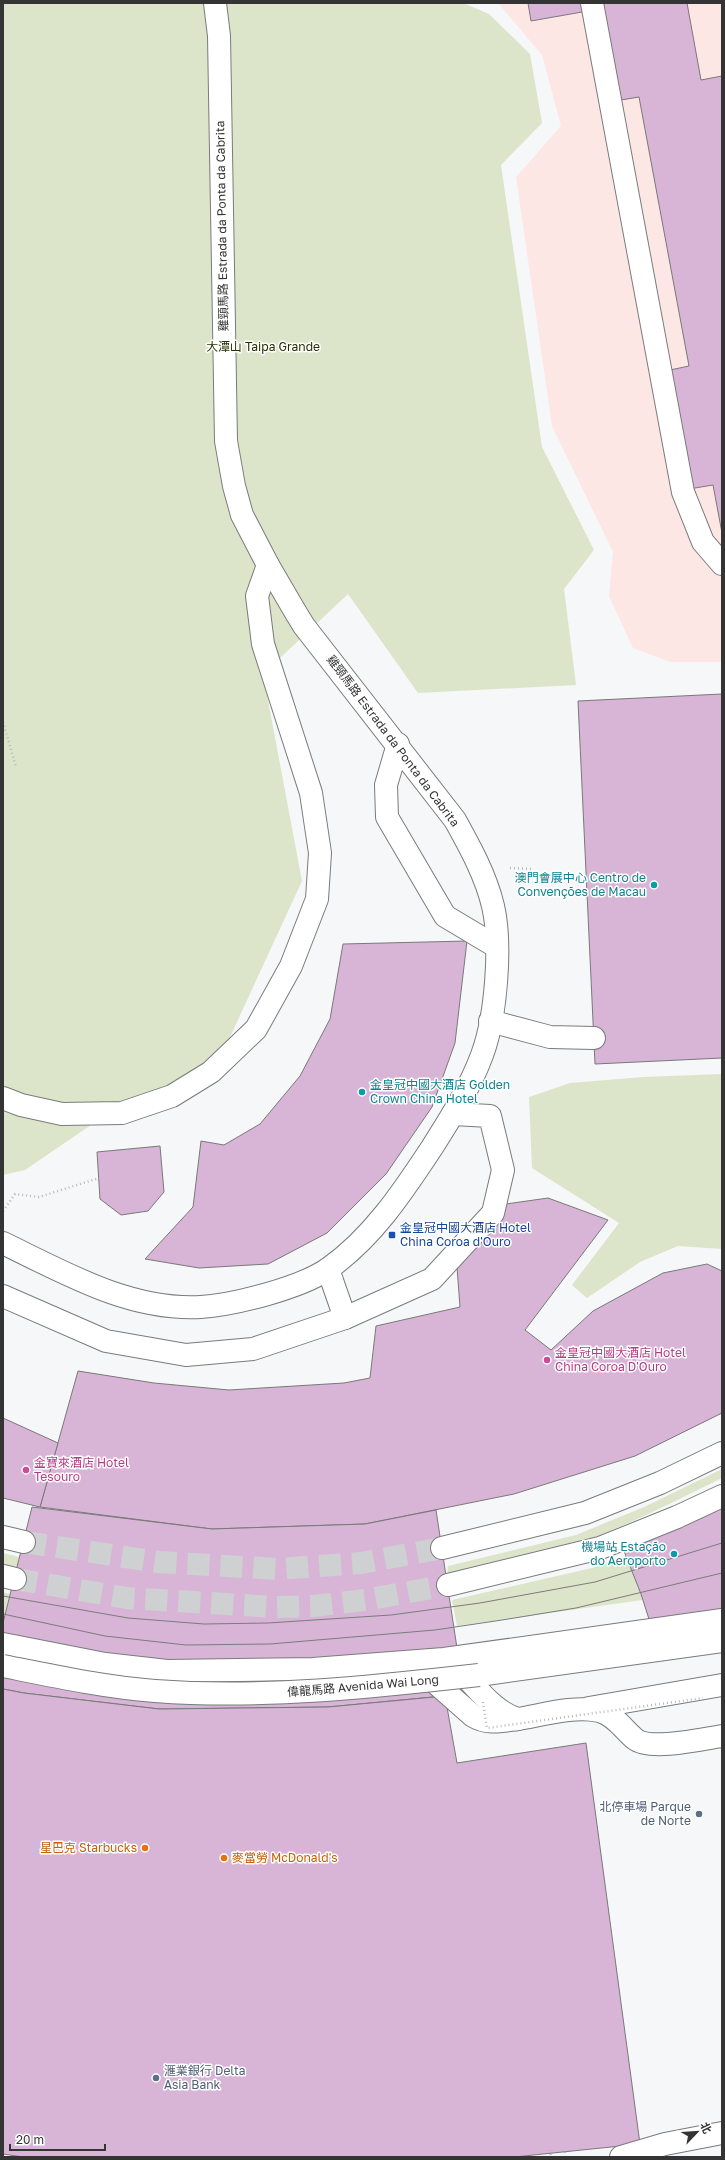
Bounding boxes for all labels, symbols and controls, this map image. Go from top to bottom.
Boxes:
street label: 雞頸馬路 Estrada da Ponta da Cabrita [212,120,231,332]
park label: 大潭山 Taipa Grande [206,339,320,354]
street label: 雞頸馬路 Estrada da Ponta da Cabrita [324,652,463,829]
place label: 澳門會展中心 Centro de Convenções de Macau [515,870,646,899]
marker: 澳門會展中心 Centro de Convenções de Macau [649,880,659,890]
place label: 金皇冠中國大酒店 Golden Crown China Hotel [370,1077,510,1106]
marker: 金皇冠中國大酒店 Golden Crown China Hotel [357,1087,367,1097]
place label: 金皇冠中國大酒店 Hotel China Coroa d'Ouro [400,1220,531,1249]
marker: 金皇冠中國大酒店 Hotel China Coroa d'Ouro [387,1230,397,1240]
place label: 金皇冠中國大酒店 Hotel China Coroa D'Ouro [555,1345,686,1374]
marker: 金皇冠中國大酒店 Hotel China Coroa D'Ouro [542,1355,552,1365]
place label: 金寶來酒店 Hotel Tesouro [34,1455,129,1484]
marker: 金寶來酒店 Hotel Tesouro [21,1465,31,1475]
place label: 機場站 Estação do Aeroporto [581,1539,666,1568]
marker: 機場站 Estação do Aeroporto [669,1549,679,1559]
street label: 偉龍馬路 Avenida Wai Long [286,1671,439,1700]
place label: 北停車場 Parque de Norte [599,1799,691,1828]
marker: 北停車場 Parque de Norte [694,1809,704,1819]
place label: 星巴克 Starbucks [40,1840,137,1855]
marker: 星巴克 Starbucks [140,1843,150,1853]
place label: 麥當勞 McDonald's [232,1850,338,1865]
marker: 麥當勞 McDonald's [219,1853,229,1863]
place label: 滙業銀行 Delta Asia Bank [164,2063,246,2092]
marker: 滙業銀行 Delta Asia Bank [151,2073,161,2083]
north arrow [677,2112,717,2152]
text: 北 [698,2120,715,2135]
scale bar [10,2126,105,2152]
text: 20 m [16,2132,44,2147]

